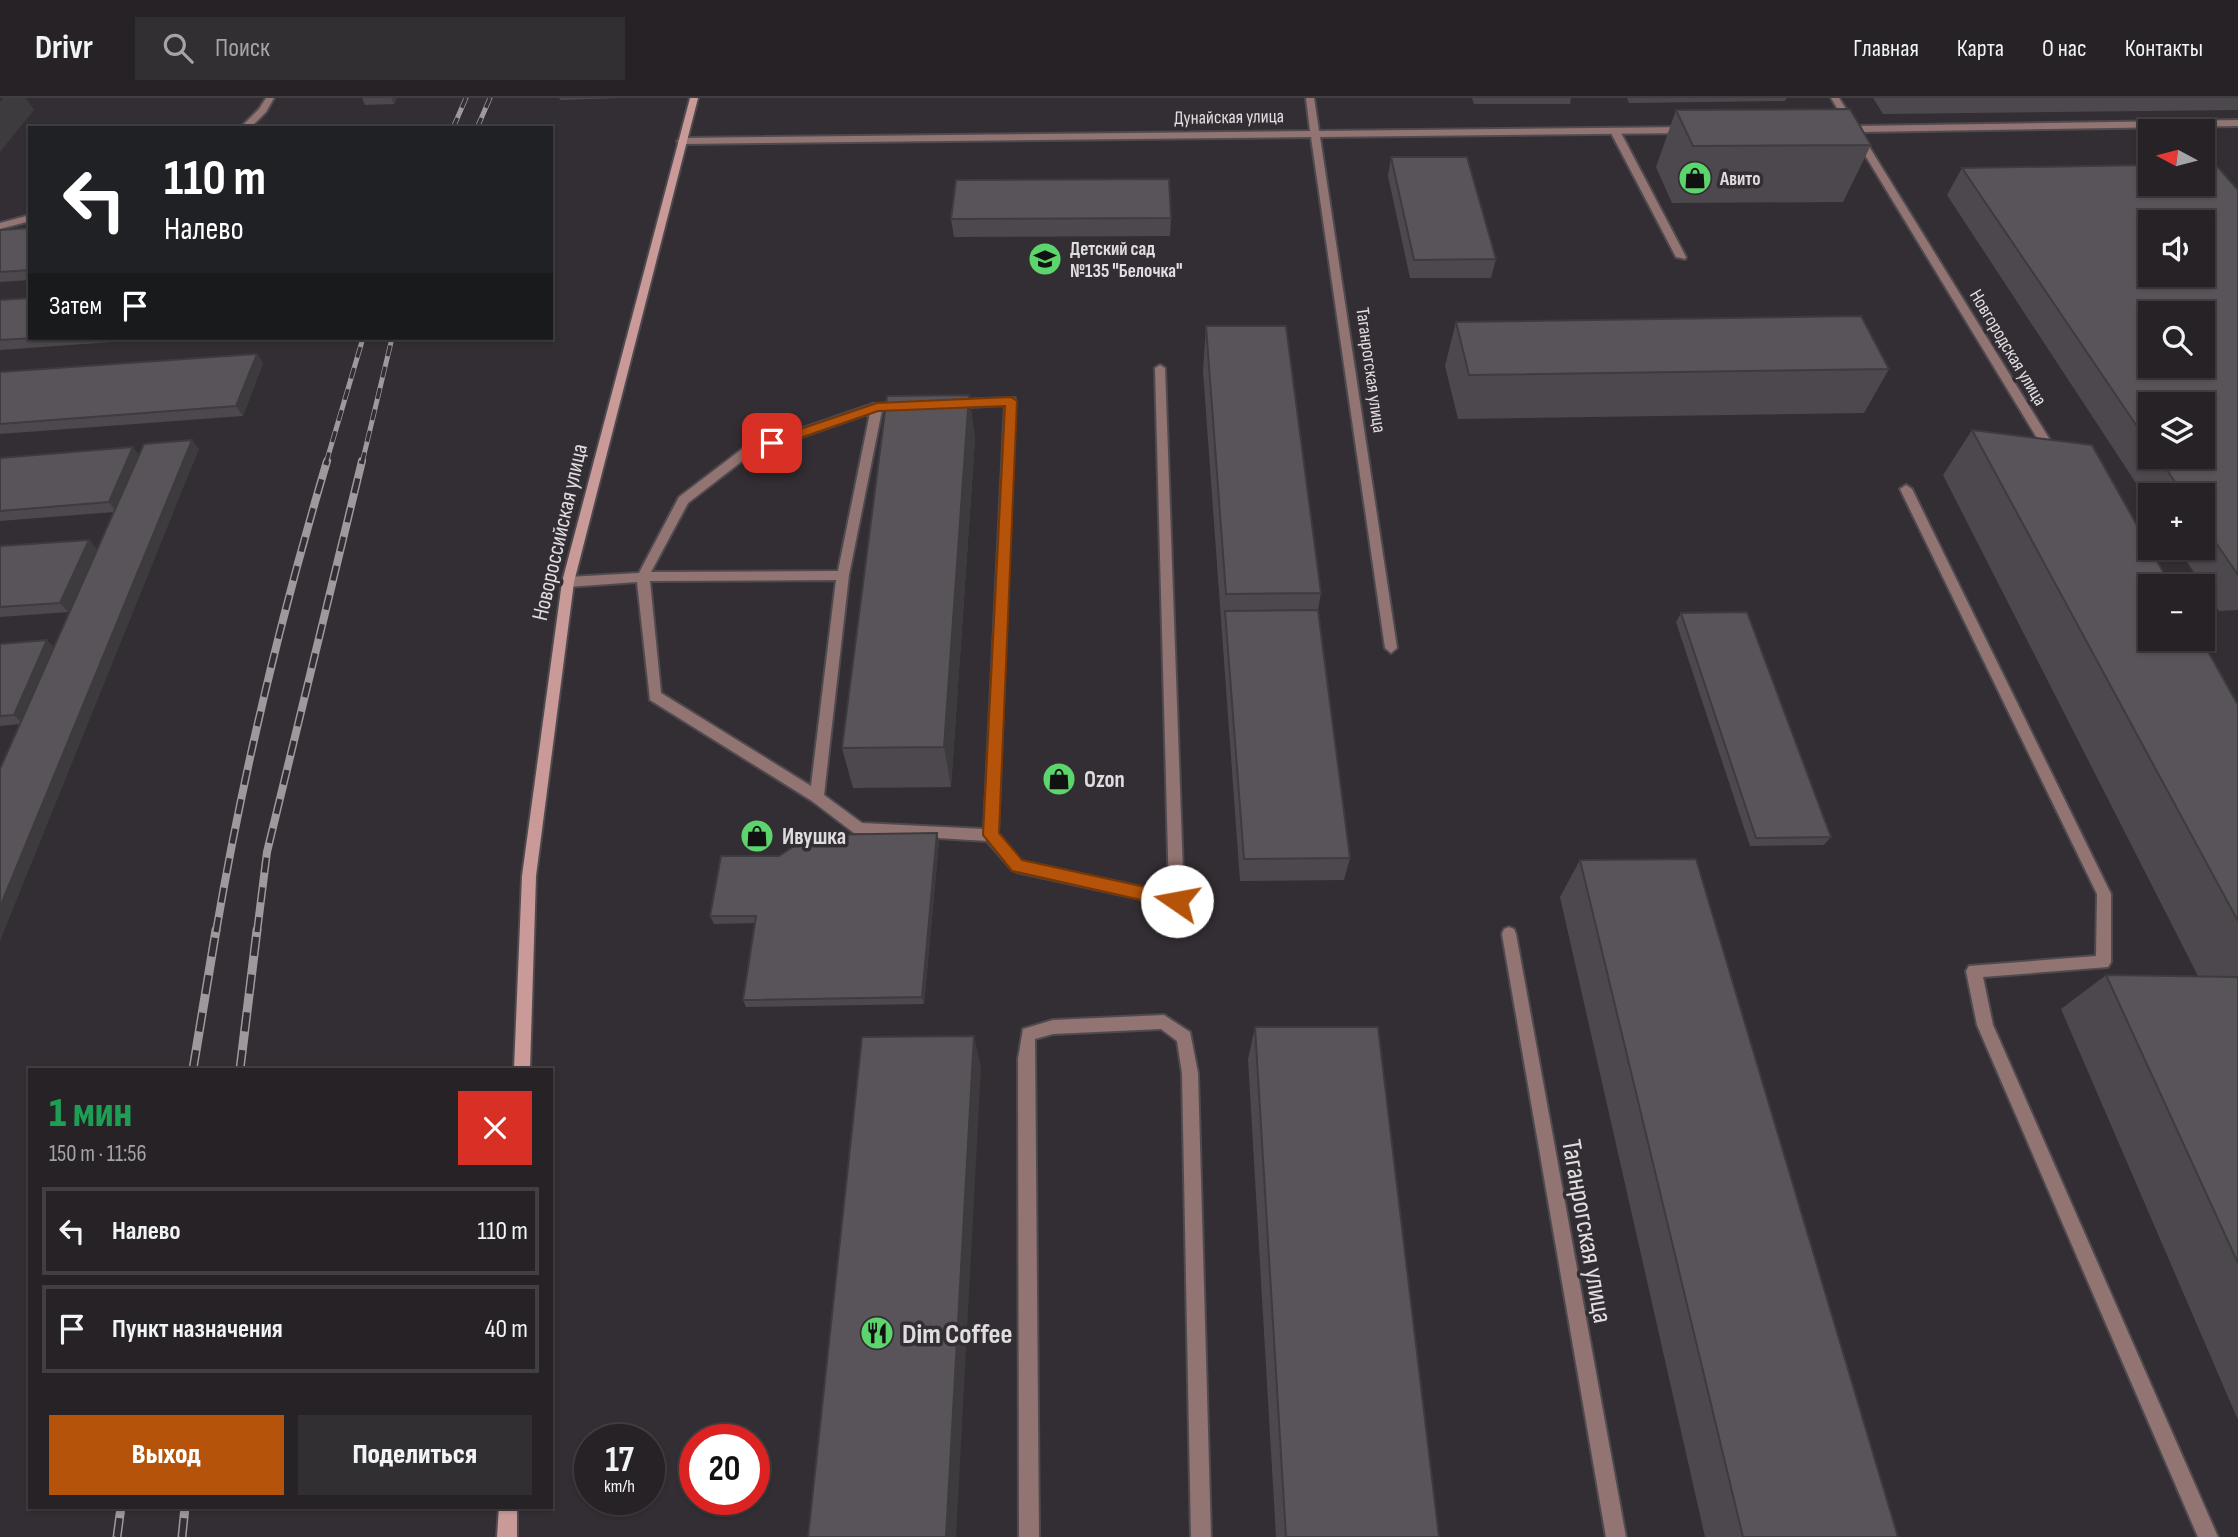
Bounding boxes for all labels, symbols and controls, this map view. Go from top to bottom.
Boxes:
search box [135,17,625,80]
text: Drivr [35,28,93,68]
icon: search [159,29,197,67]
text: Поиск [215,33,270,64]
text: Главная [1853,34,1919,63]
text: Карта [1957,34,2004,63]
text: О нас [2042,34,2087,63]
text: Контакты [2125,34,2203,63]
street label: Дунайская улица [1174,105,1284,130]
north arrow [2138,119,2216,196]
map controls [2138,119,2215,651]
text: 110 m [164,150,266,209]
icon: left [49,154,140,245]
shop icon: Авито [1676,159,1714,197]
place label: Авито [1719,168,1760,191]
text: Налево [164,210,244,249]
button: sound [2138,210,2215,287]
place label: Детский сад №135 "Белочка" [1070,238,1183,283]
school or university icon: Детский сад №135 "Белочка" [1026,240,1064,278]
street label: Новгородская улица [1964,285,2051,410]
icon: arrive [116,287,154,325]
text: Затем [49,291,102,322]
button: search [2138,301,2215,378]
street label: Таганрогская улица [1350,306,1391,434]
button: layers [2138,392,2215,469]
pin [742,413,802,473]
icon: arrive [753,424,791,462]
street label: Новороссийская улица [526,441,594,623]
button: + [2138,483,2215,560]
button: − [2138,574,2215,651]
shop icon: Ozon [1040,760,1078,798]
place label: Ozon [1084,766,1125,794]
shop icon: Ивушка [738,817,776,855]
place label: Ивушка [782,823,846,851]
position arrow [1140,864,1214,938]
text: 1 мин [49,1088,132,1139]
button: close [458,1091,532,1165]
street label: Таганрогская улица [1554,1137,1619,1326]
text: 150 m · 11:56 [49,1140,147,1168]
icon: left [53,1212,91,1250]
text: Налево [112,1216,181,1247]
text: 110 m [477,1216,528,1247]
icon: arrive [53,1310,91,1348]
text: Пункт назначения [112,1314,283,1345]
text: 40 m [485,1314,528,1345]
restaurant icon: Dim Coffee [858,1314,896,1352]
place label: Dim Coffee [902,1318,1013,1351]
button: Выход [49,1415,284,1495]
button: Поделиться [298,1415,532,1495]
speed limit sign: 20 [679,1424,770,1515]
text: 17 [605,1439,634,1482]
text: km/h [604,1476,635,1497]

